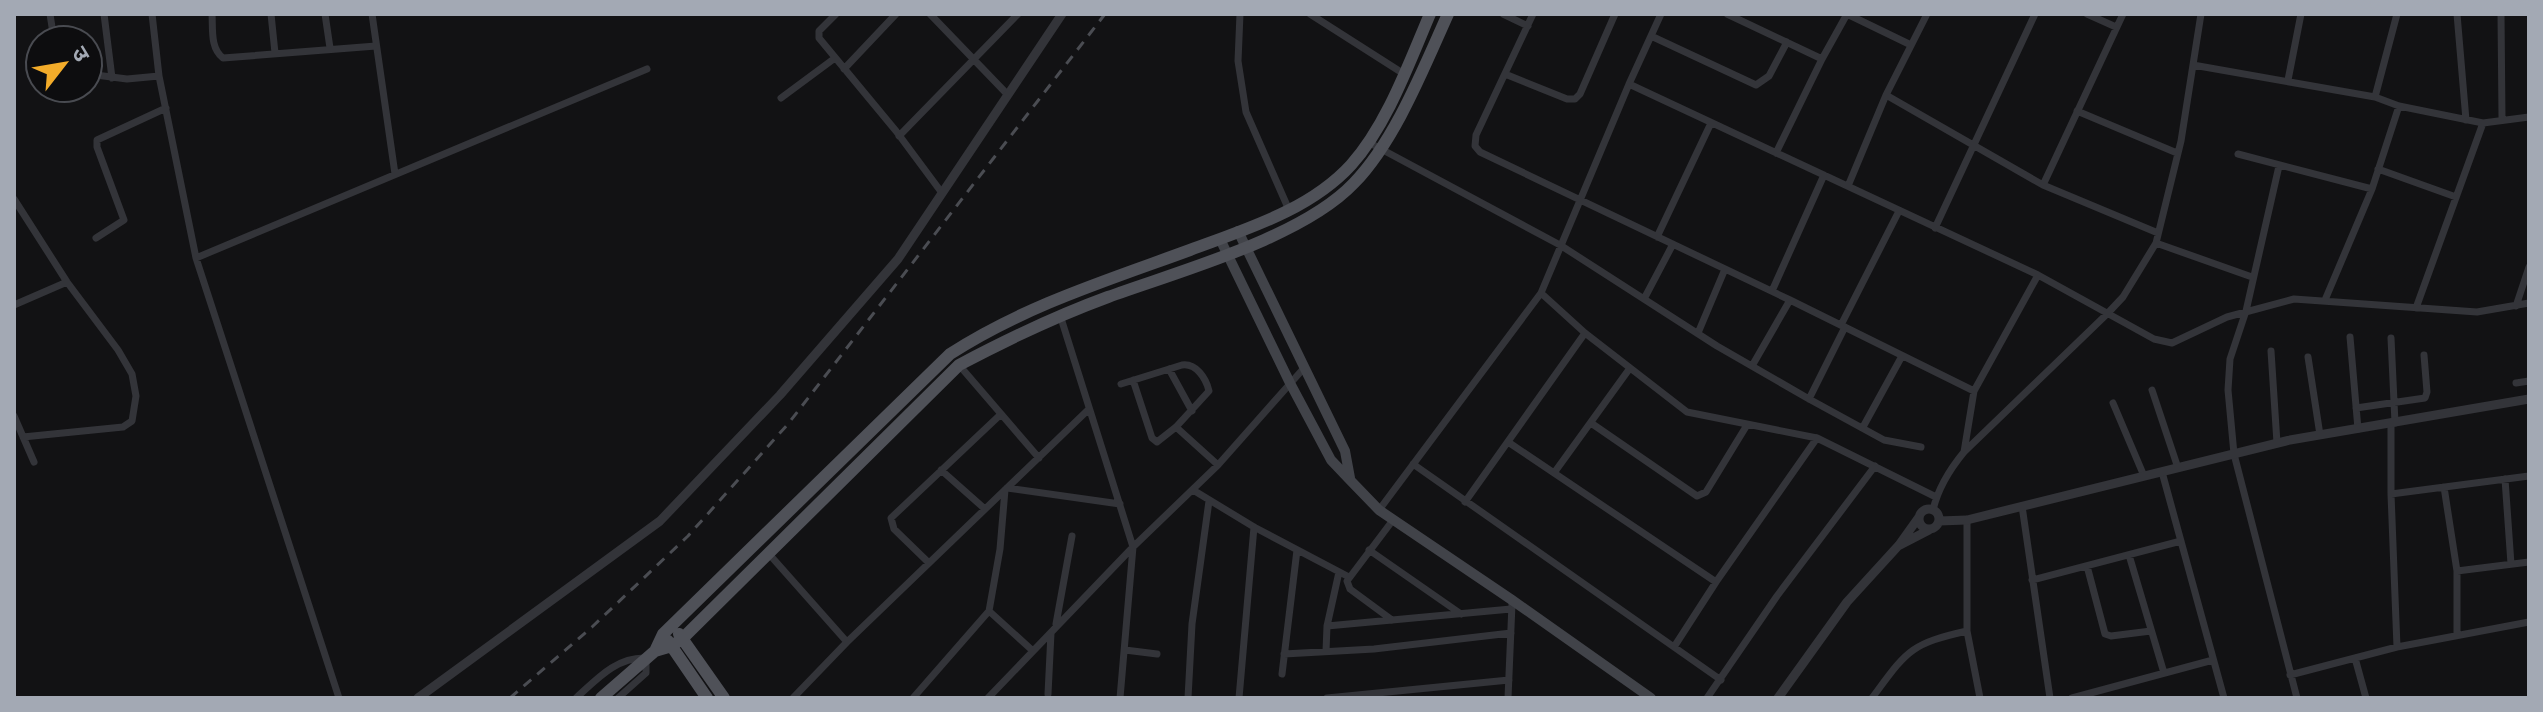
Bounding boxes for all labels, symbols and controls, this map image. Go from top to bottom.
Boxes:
north arrow [24,24,104,104]
text: उ [66,41,96,67]

